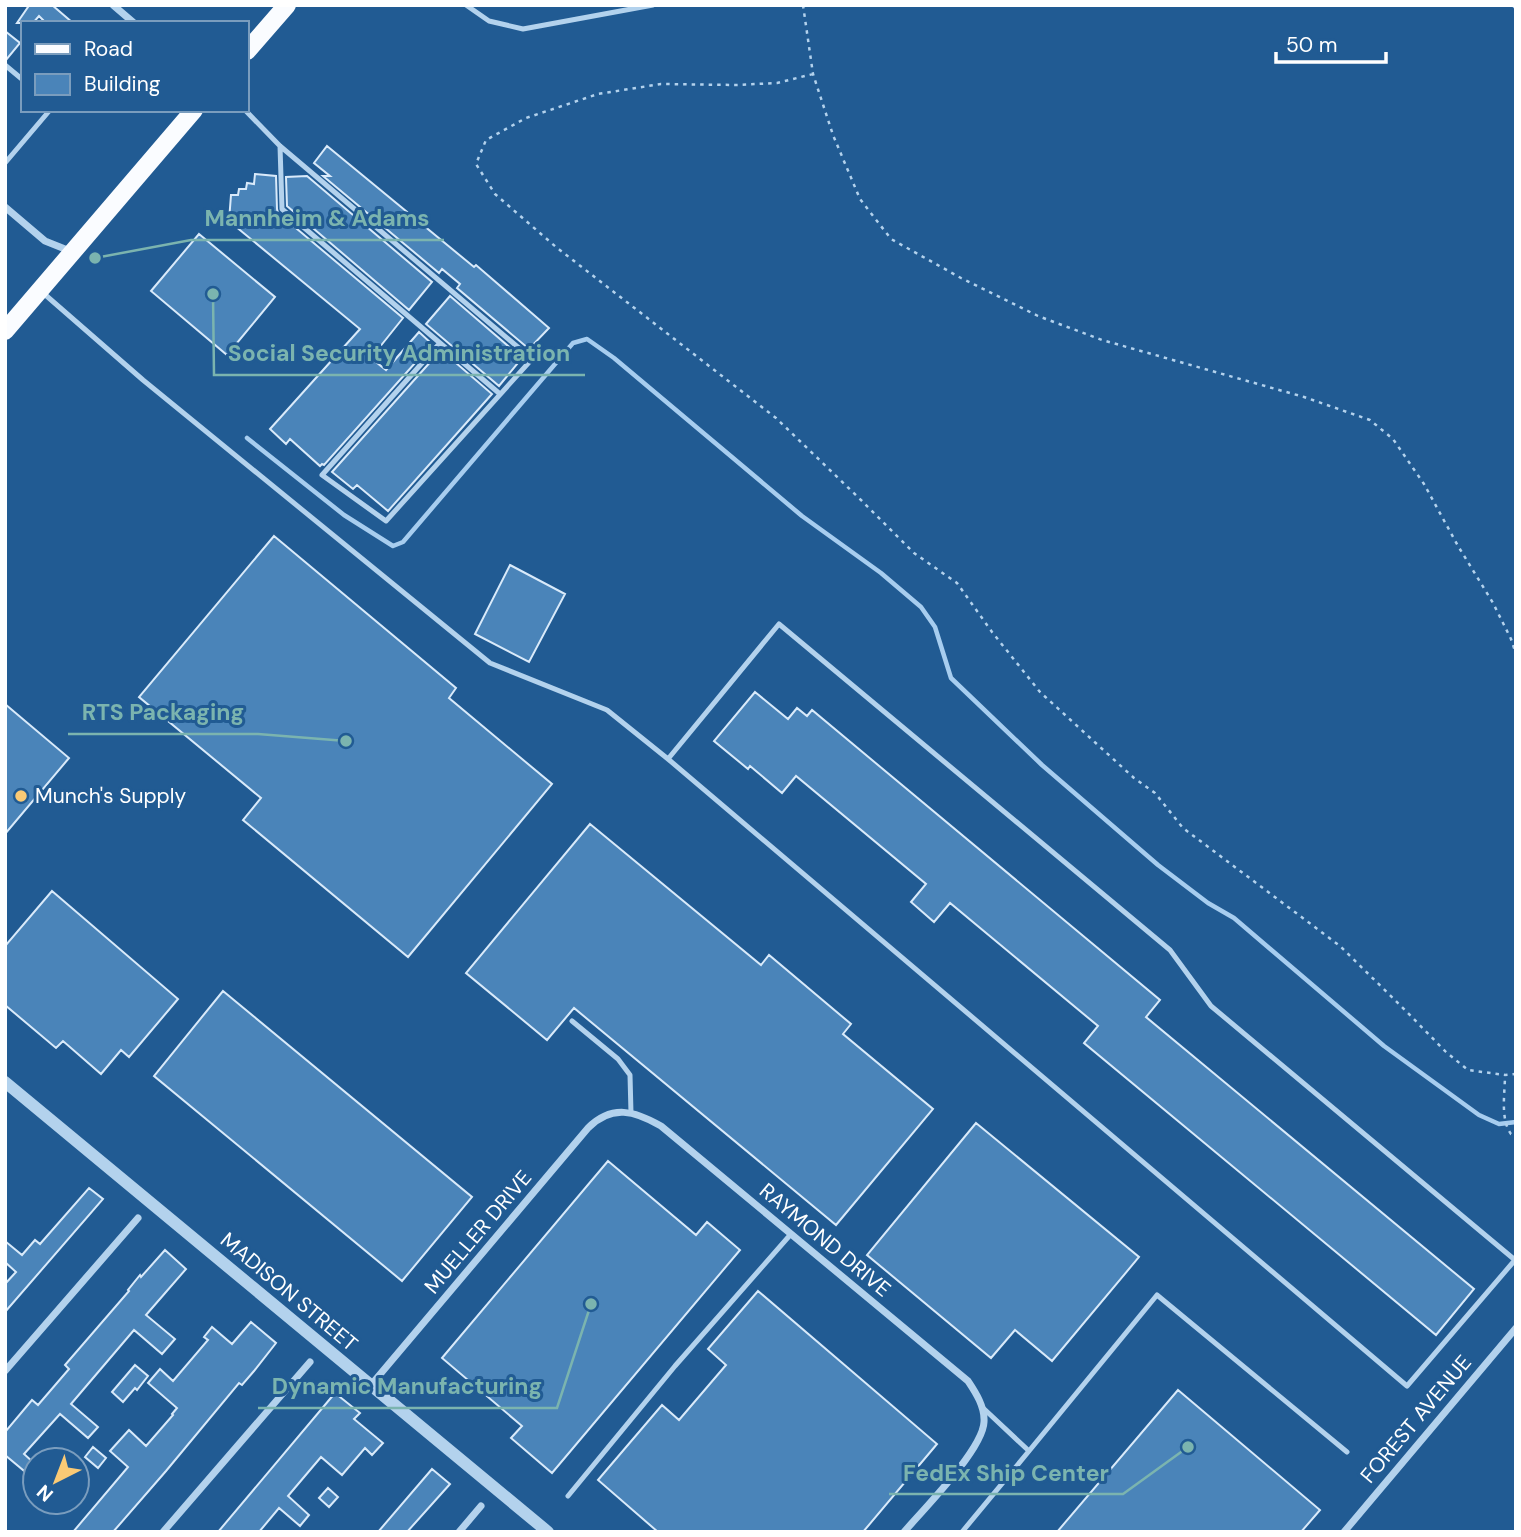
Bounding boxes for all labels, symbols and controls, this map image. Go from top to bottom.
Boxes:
legend [21,21,248,112]
scale bar [1276,21,1386,65]
text: 50 m [1286,31,1337,59]
text: Road [84,35,133,63]
text: Building [84,70,161,98]
callout: Mannheim & Adams [191,196,444,240]
text: Mannheim & Adams [204,203,430,233]
callout: Social Security Administration [214,331,585,375]
text: Social Security Administration [228,338,570,368]
callout: RTS Packaging [68,690,258,734]
text: RTS Packaging [82,697,244,727]
place label: Munch's Supply [35,782,186,810]
marker: Munch's Supply [13,788,29,804]
street label: MUELLER DRIVE [418,1164,538,1300]
street label: RAYMOND DRIVE [753,1177,897,1303]
street label: MADISON STREET [214,1226,364,1358]
street label: FOREST AVENUE [1354,1349,1478,1489]
callout: Dynamic Manufacturing [258,1364,557,1408]
text: Dynamic Manufacturing [272,1371,542,1401]
north arrow [21,1446,91,1516]
callout: FedEx Ship Center [889,1450,1123,1494]
text: FedEx Ship Center [903,1458,1109,1488]
text: N [31,1479,58,1507]

